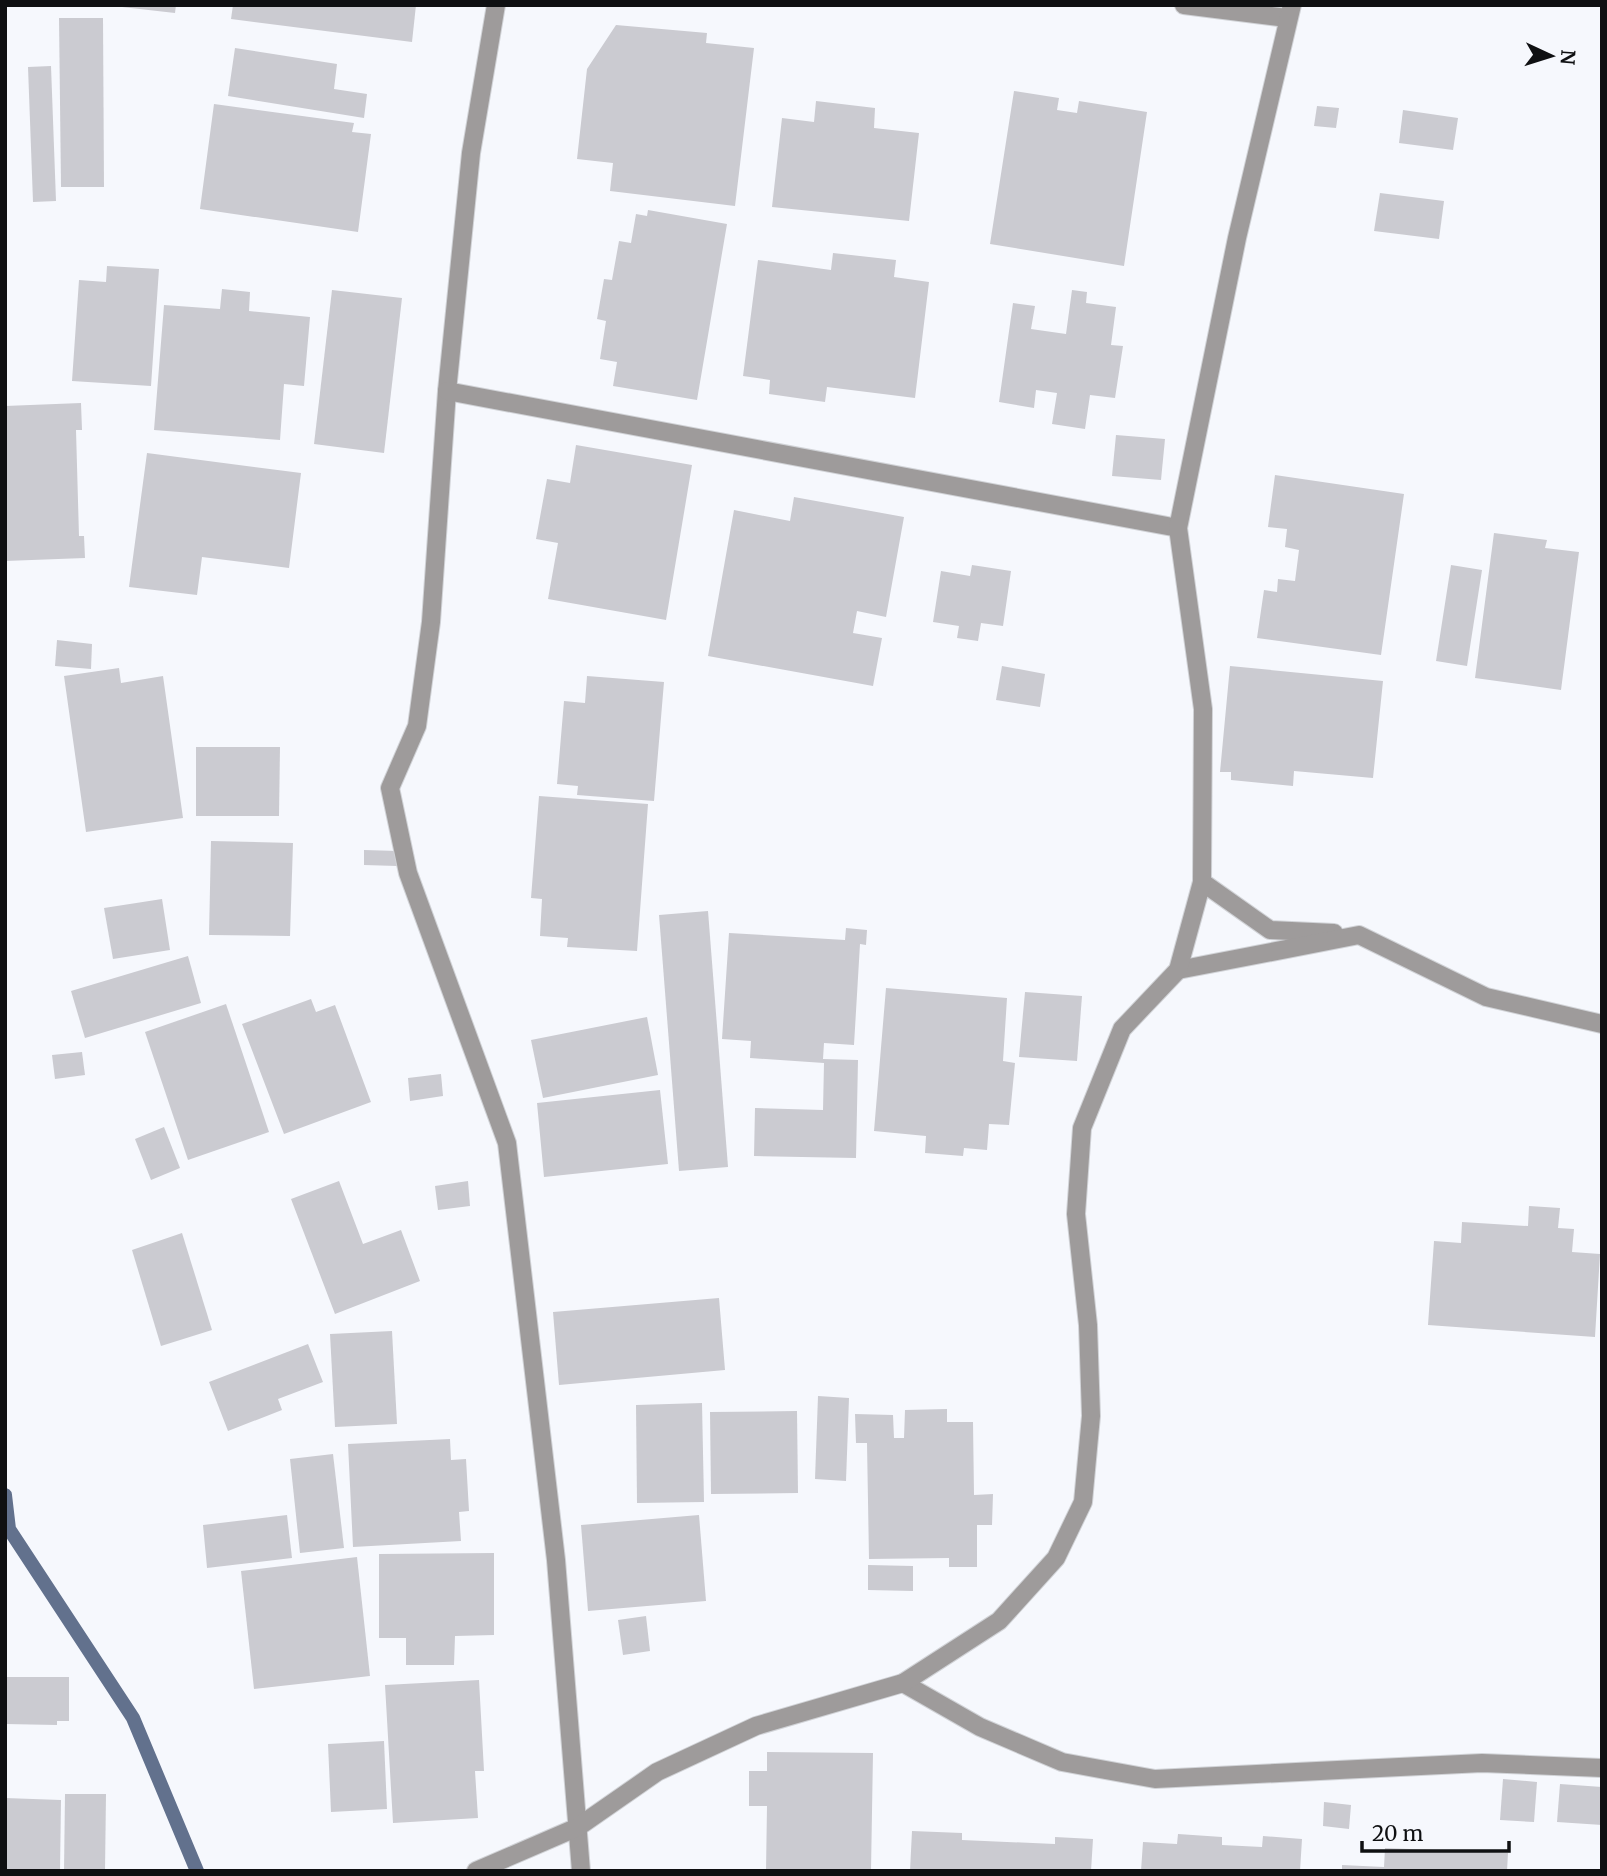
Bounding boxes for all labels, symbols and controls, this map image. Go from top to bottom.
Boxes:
north arrow [1516,21,1586,91]
text: N [1555,49,1580,66]
scale bar [1362,1810,1509,1854]
text: 20 m [1372,1820,1424,1847]

